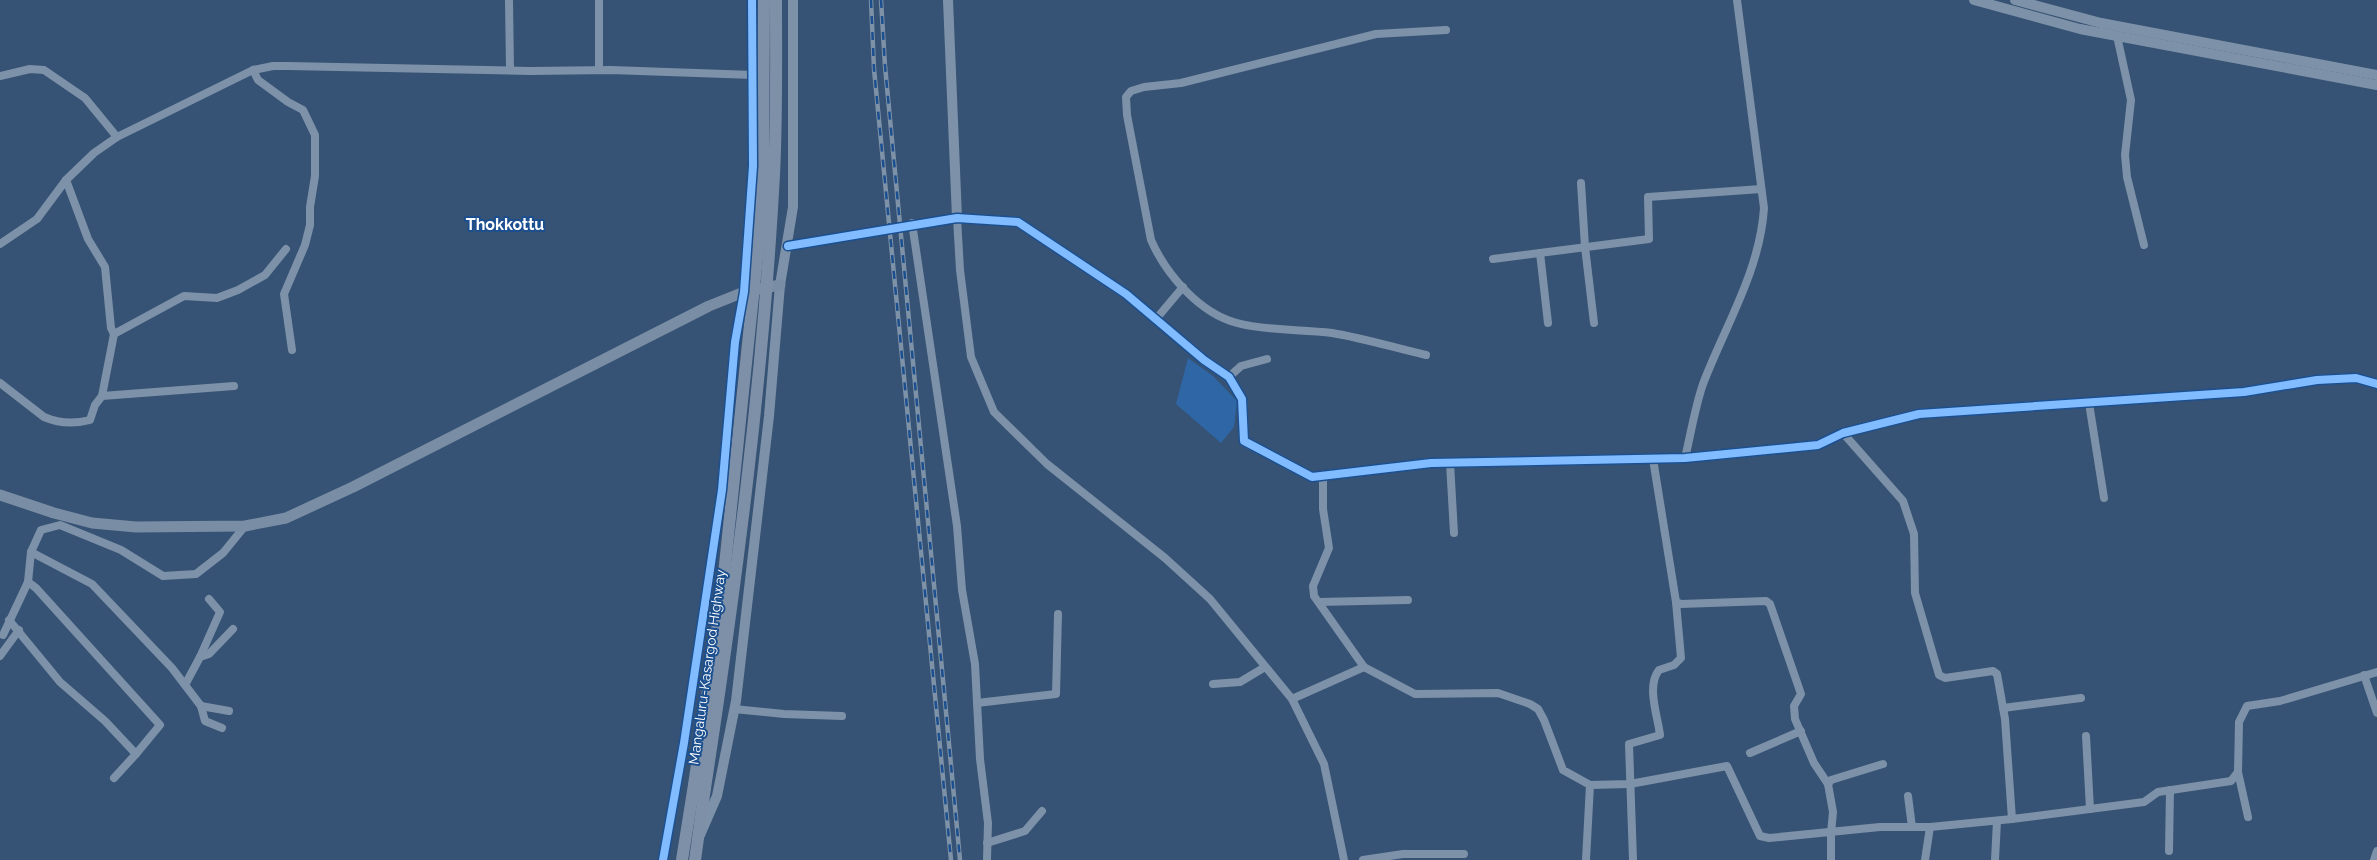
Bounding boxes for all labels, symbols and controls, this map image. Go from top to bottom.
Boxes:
district label: Thokkottu [466,215,544,234]
street label: Mangaluru-Kasargod Highway [685,568,729,766]

